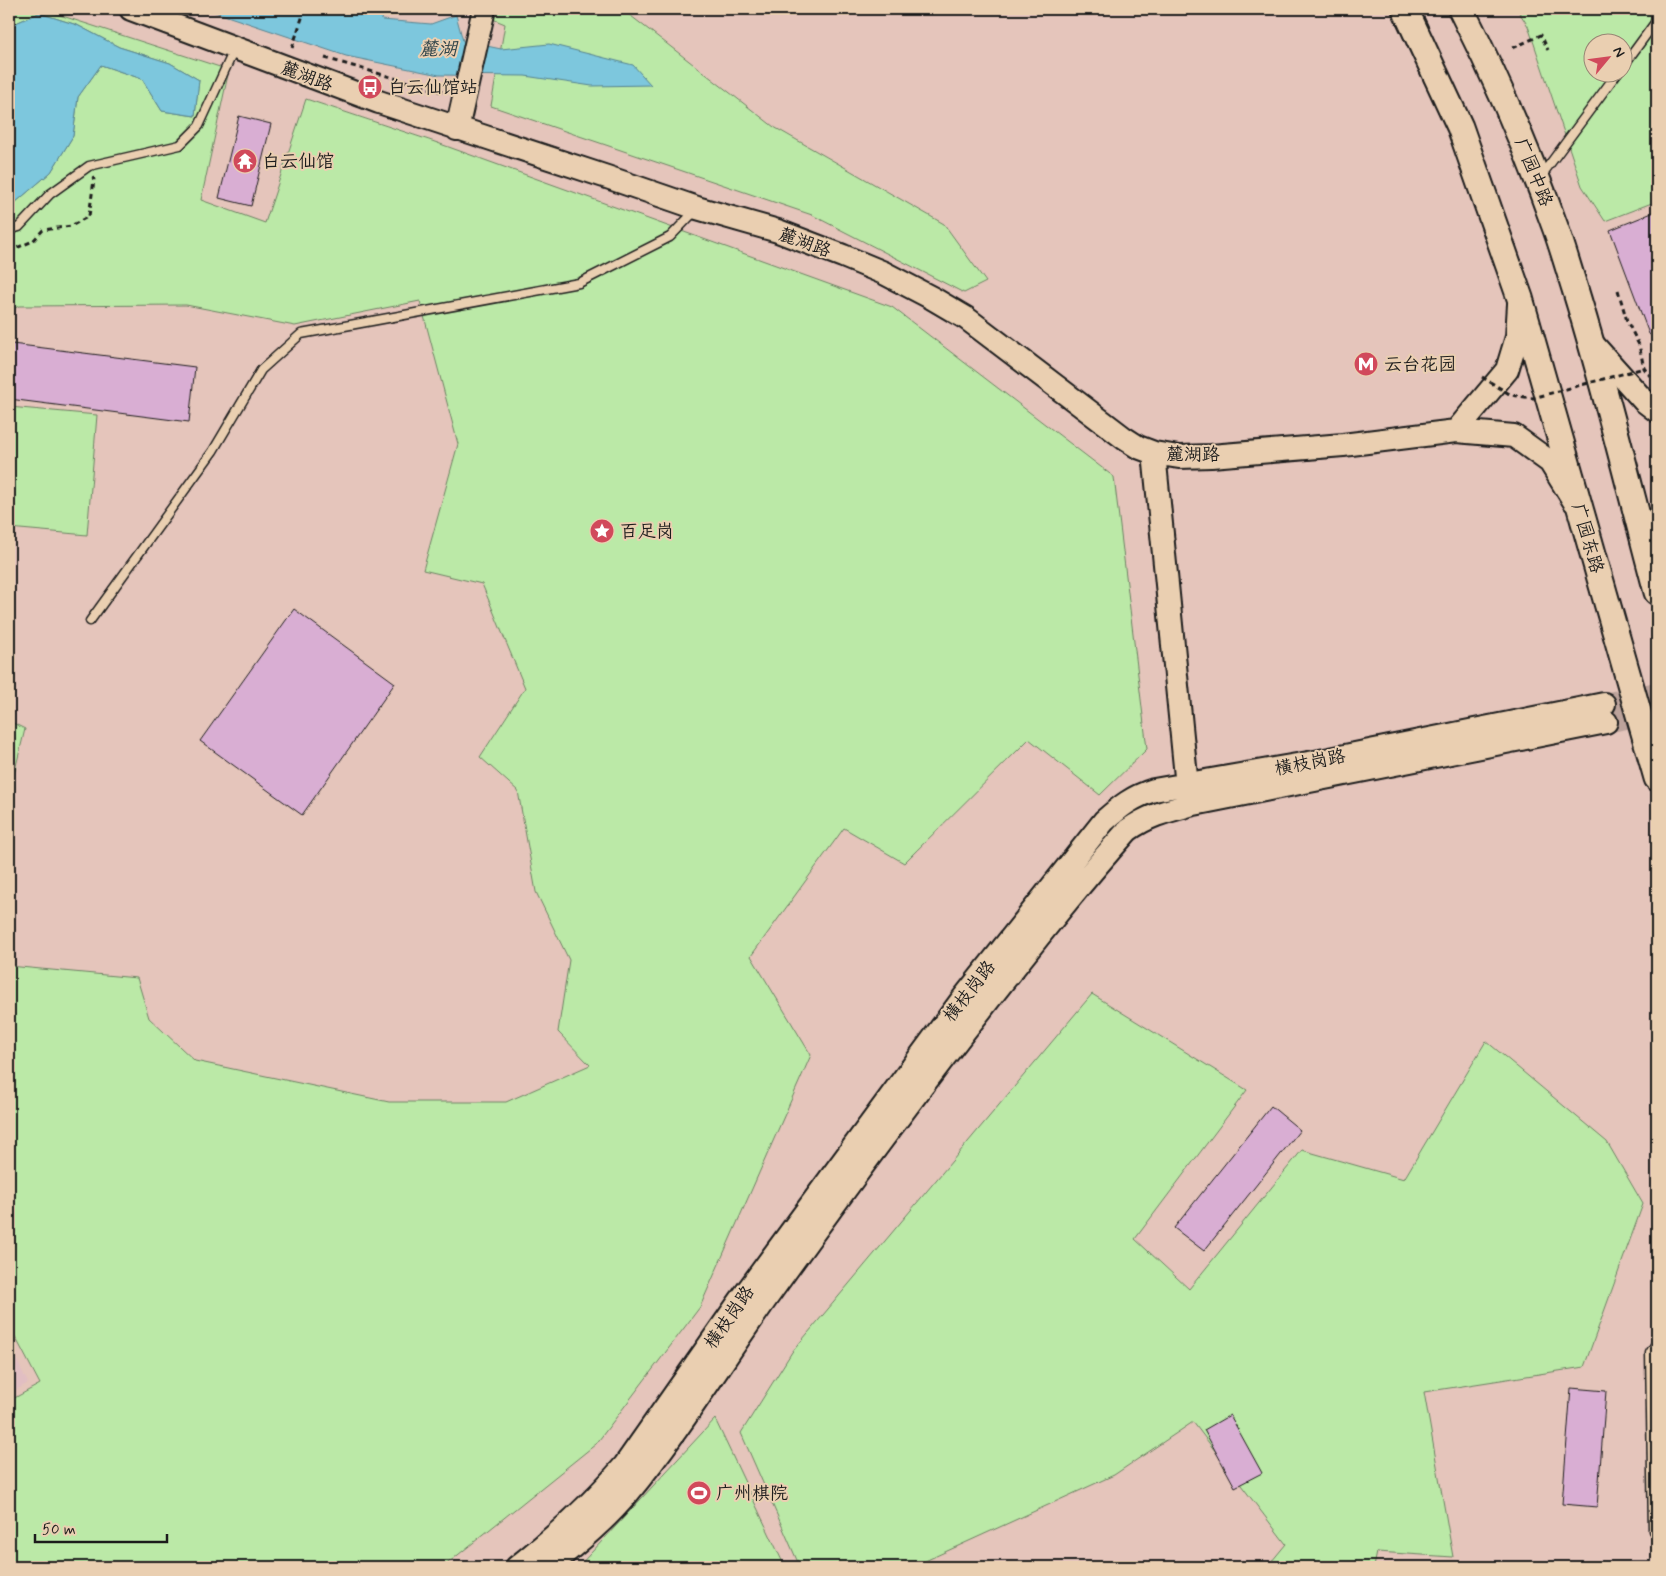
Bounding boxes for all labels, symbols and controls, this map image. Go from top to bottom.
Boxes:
north arrow [1584,32,1634,82]
water label: 麓湖 [419,37,459,62]
text: N [1608,44,1629,61]
street label: 麓湖路 [277,56,336,98]
bus stop icon: 白云仙馆站 [357,74,383,100]
place label: 白云仙馆站 [388,76,478,100]
street label: 广园中路 [1508,135,1558,210]
temple icon: 白云仙馆 [232,148,258,174]
place label: 白云仙馆 [262,150,334,174]
street label: 麓湖路 [775,222,834,263]
metro station icon: 云台花园 [1353,351,1379,377]
place label: 云台花园 [1384,353,1456,377]
street label: 麓湖路 [1166,443,1220,467]
street label: 广园东路 [1566,500,1608,576]
place icon: 百足岗 [589,518,615,544]
place label: 百足岗 [620,520,674,544]
street label: 横枝岗路 [1273,744,1348,782]
street label: 横枝岗路 [938,956,1001,1027]
street label: 横枝岗路 [699,1281,760,1354]
sports icon: 广州棋院 [686,1480,712,1506]
place label: 广州棋院 [716,1482,788,1506]
scale bar [35,1511,168,1543]
text: 50 m [42,1520,76,1540]

